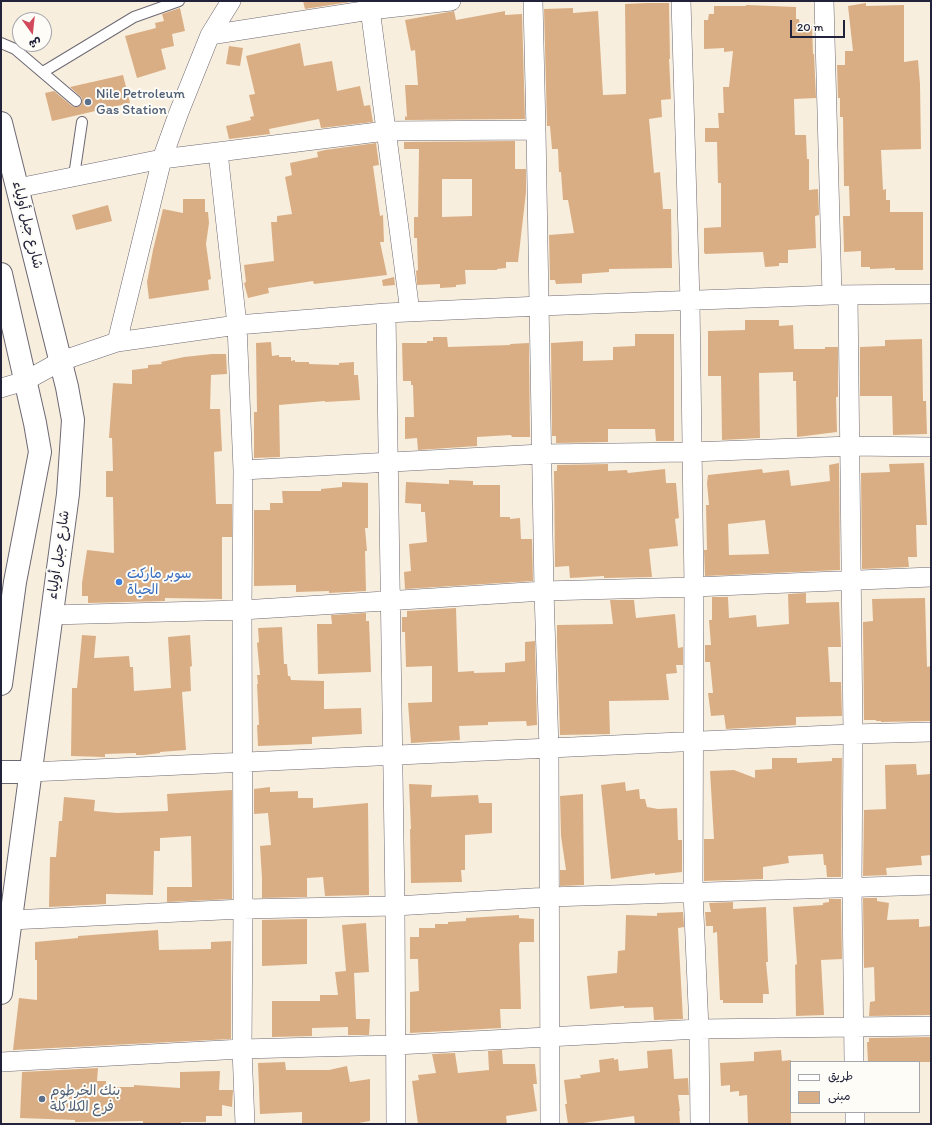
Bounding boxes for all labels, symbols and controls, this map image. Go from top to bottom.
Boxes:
north arrow [12,12,52,52]
scale bar [792,12,847,38]
text: 20 m [797,20,824,34]
text: ش [27,35,43,51]
place label: Nile Petroleum Gas Station [96,86,185,118]
marker: Nile Petroleum Gas Station [83,97,93,107]
street label: شارع جبل أولياء [8,179,46,271]
street label: شارع جبل أولياء [44,509,74,601]
place label: سوبر ماركت الحياة [127,566,192,598]
marker: سوبر ماركت الحياة [114,577,124,587]
legend [790,1061,920,1113]
text: طريق [828,1069,853,1083]
place label: بنك الخرطوم فرع الكلاكلة [50,1083,120,1116]
text: مبنى [828,1089,851,1103]
marker: بنك الخرطوم فرع الكلاكلة [37,1094,47,1104]

